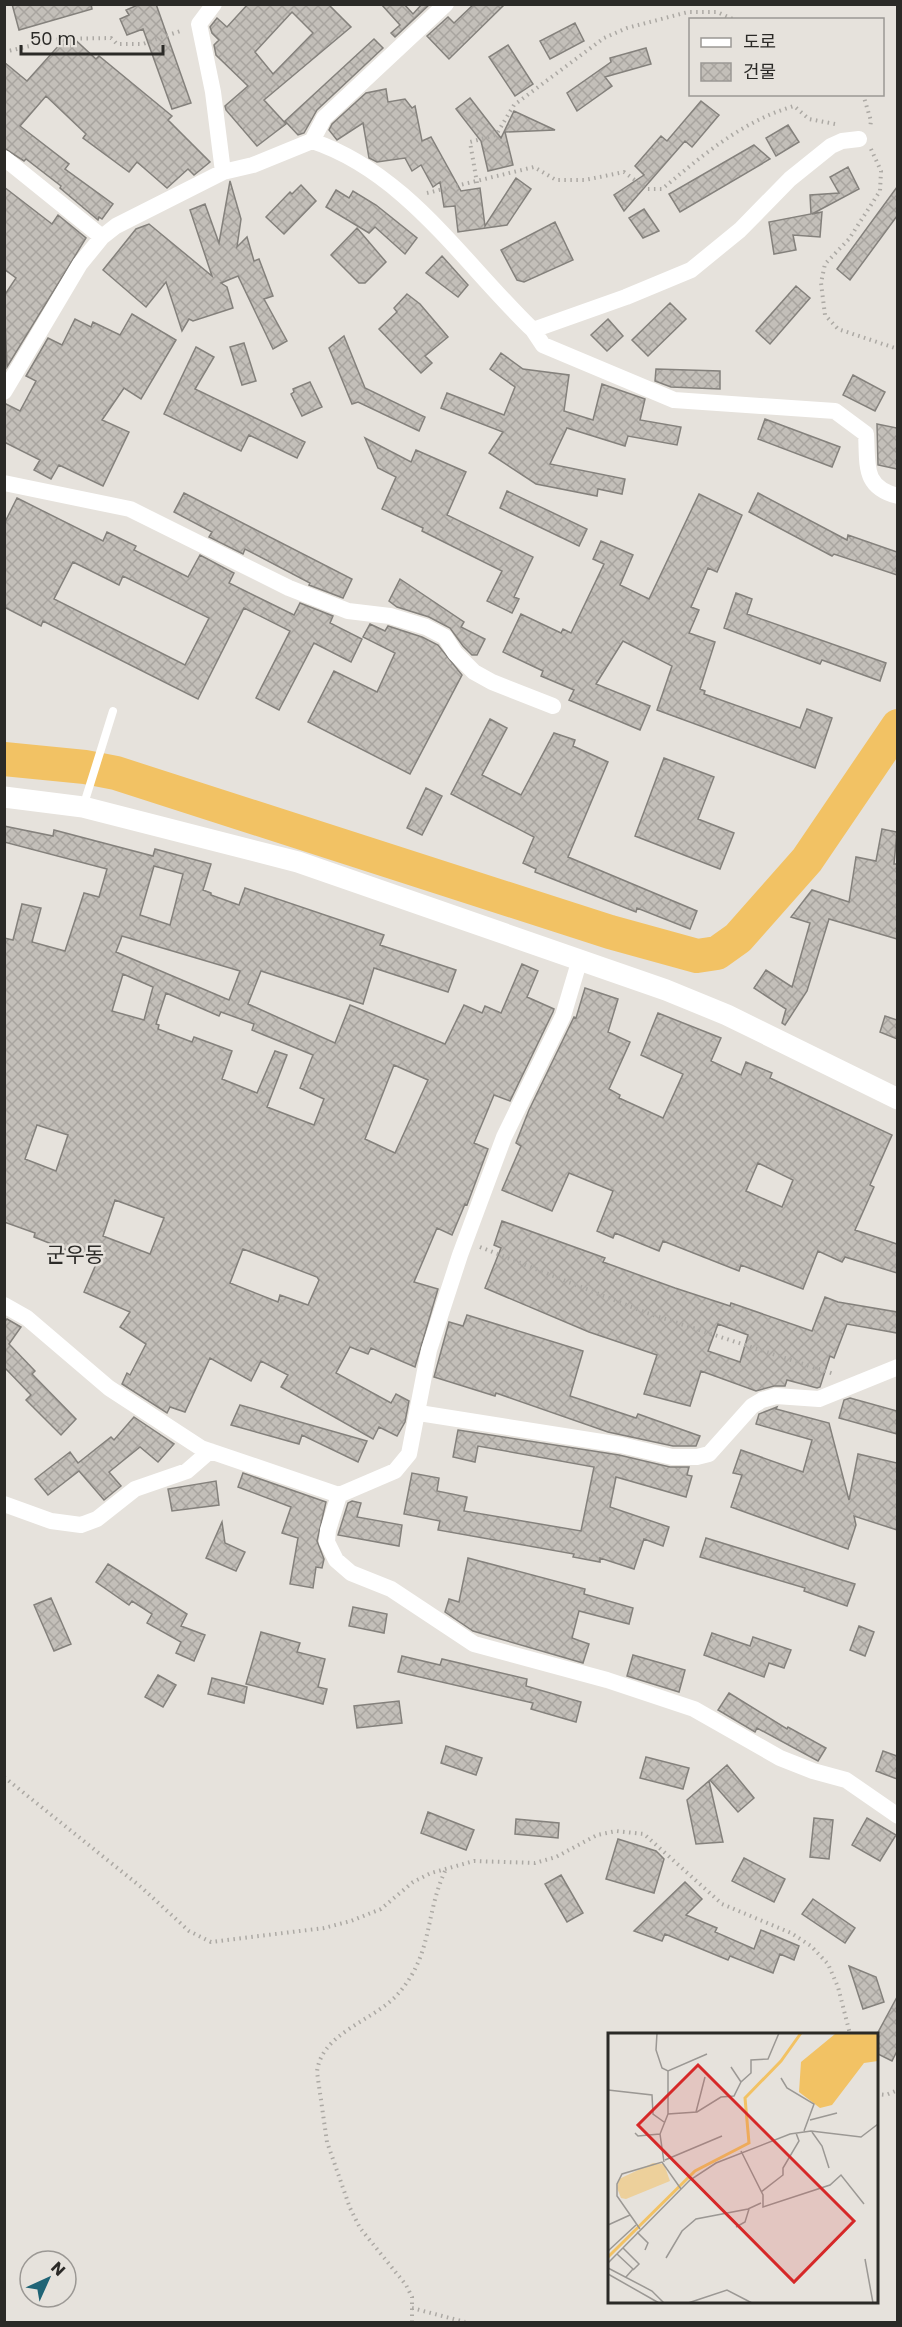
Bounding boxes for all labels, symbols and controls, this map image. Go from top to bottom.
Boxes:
scale bar [21,18,164,56]
legend [689,18,884,96]
text: 50 m [30,26,76,51]
text: 도로 [743,29,776,54]
text: 건물 [743,59,776,84]
district label: 군우동 [46,1240,104,1269]
inset map [608,2033,878,2303]
north arrow [18,2249,78,2309]
text: N [46,2256,71,2281]

